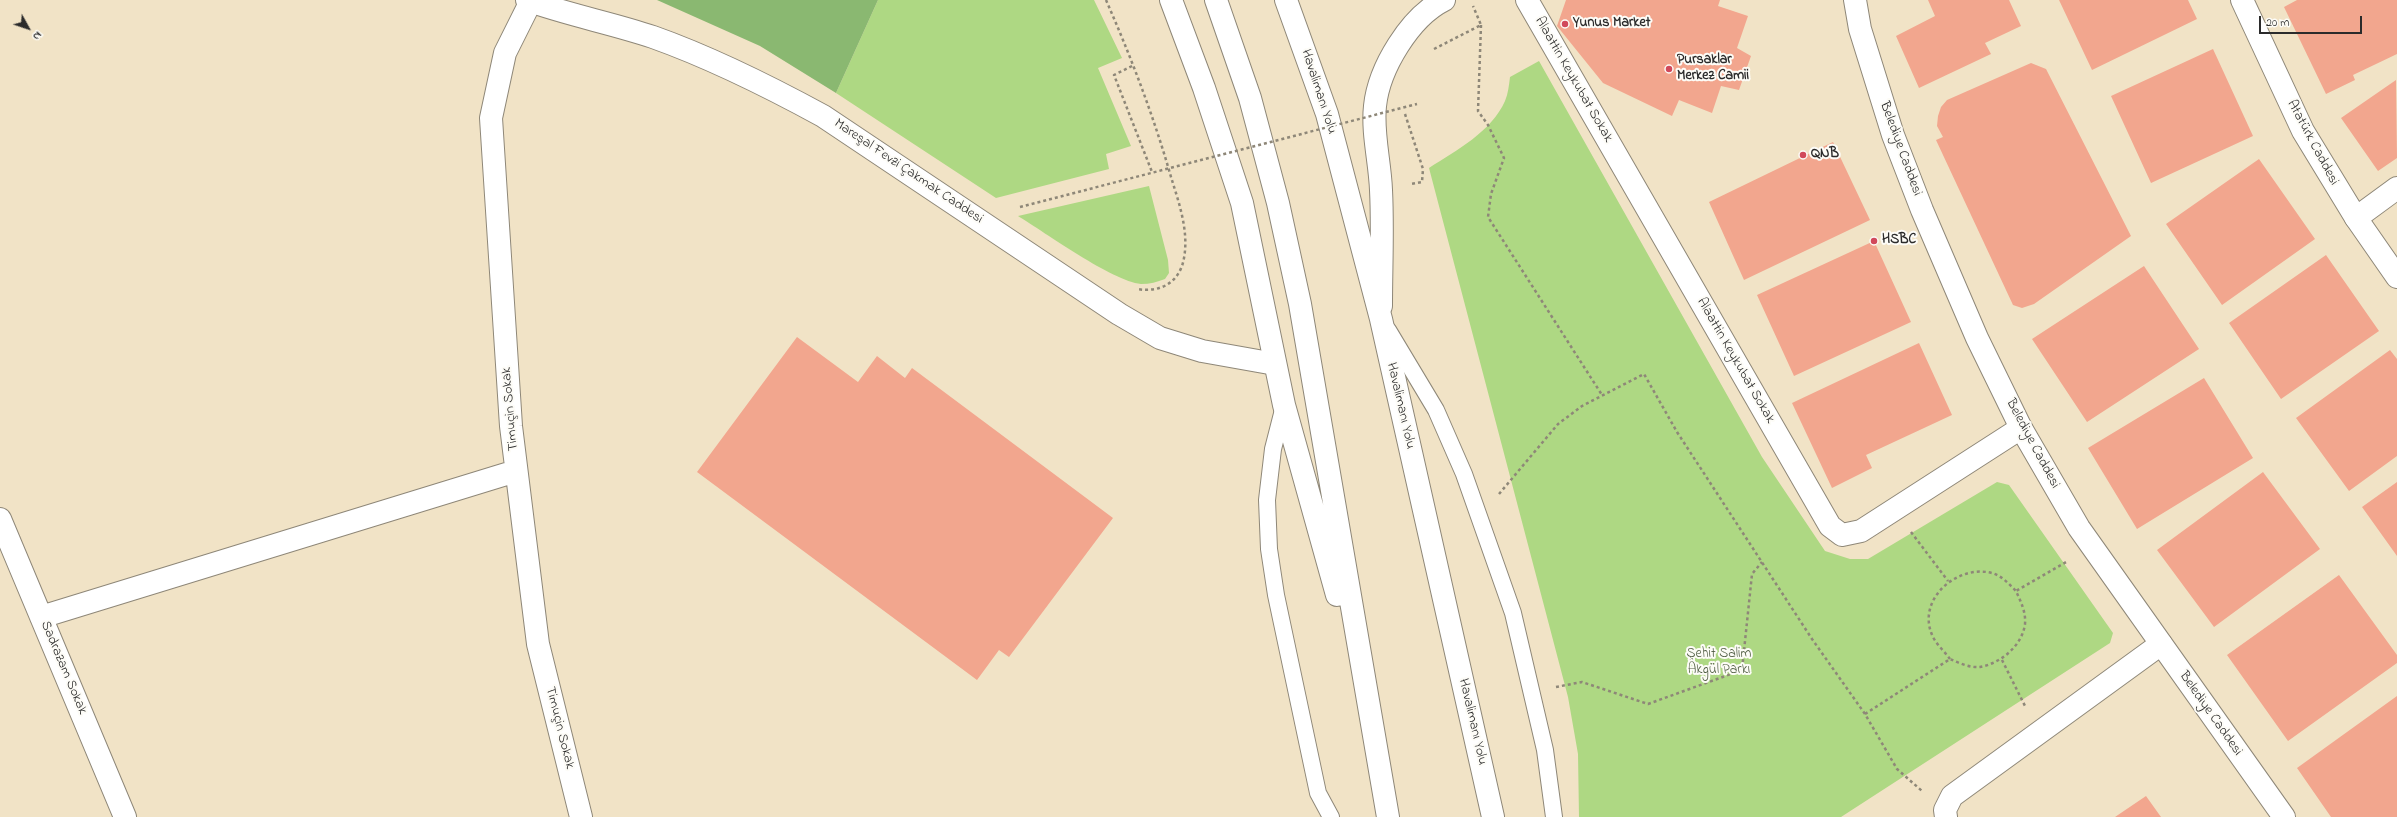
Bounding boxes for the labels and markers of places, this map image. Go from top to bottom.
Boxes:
place label: Yunus Market [1573,16,1650,32]
marker: Yunus Market [1560,19,1570,29]
place label: Pursaklar Merkez Camii [1677,53,1749,86]
marker: Pursaklar Merkez Camii [1664,64,1674,74]
place label: QNB [1811,147,1839,163]
marker: QNB [1798,150,1808,160]
place label: HSBC [1882,233,1916,249]
marker: HSBC [1869,236,1879,246]

